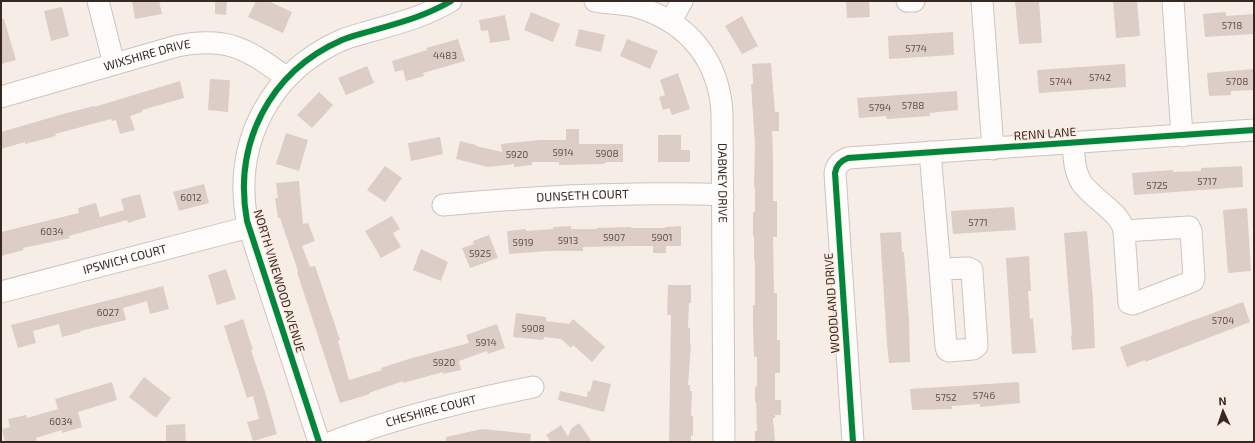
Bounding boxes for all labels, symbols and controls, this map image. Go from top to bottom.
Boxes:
house number: 5718 [1222,19,1242,31]
street label: WIXSHIRE DRIVE [102,36,192,73]
house number: 5774 [905,42,927,54]
house number: 4483 [433,49,457,61]
house number: 5742 [1089,71,1112,83]
house number: 5744 [1050,75,1072,87]
house number: 5708 [1226,75,1248,87]
house number: 5788 [902,99,924,111]
house number: 5794 [869,101,891,113]
street label: RENN LANE [1013,124,1077,142]
street label: DABNEY DRIVE [716,143,731,223]
house number: 5914 [552,146,574,158]
house number: 5908 [595,147,619,159]
house number: 5920 [506,148,528,160]
house number: 5717 [1197,175,1217,187]
house number: 5725 [1146,179,1168,191]
street label: DUNSETH COURT [536,186,629,204]
house number: 6012 [180,191,202,203]
street label: NORTH VINEWOOD AVENUE [252,208,308,354]
house number: 5771 [968,216,988,228]
house number: 6034 [40,225,64,237]
house number: 5907 [603,231,625,243]
house number: 5901 [651,231,673,243]
house number: 5913 [558,234,578,246]
house number: 5919 [513,236,534,248]
street label: IPSWICH COURT [81,241,168,276]
house number: 5925 [469,247,491,259]
street label: WOODLAND DRIVE [820,252,841,354]
house number: 6027 [97,306,119,318]
house number: 5704 [1212,314,1234,326]
house number: 5908 [521,322,545,334]
house number: 5914 [475,336,497,348]
house number: 5920 [433,356,455,368]
house number: 5746 [973,389,995,401]
street label: CHESHIRE COURT [384,391,478,429]
house number: 5752 [935,391,957,403]
north arrow [1203,391,1243,431]
text: N [1218,394,1227,407]
house number: 6034 [49,415,73,427]

